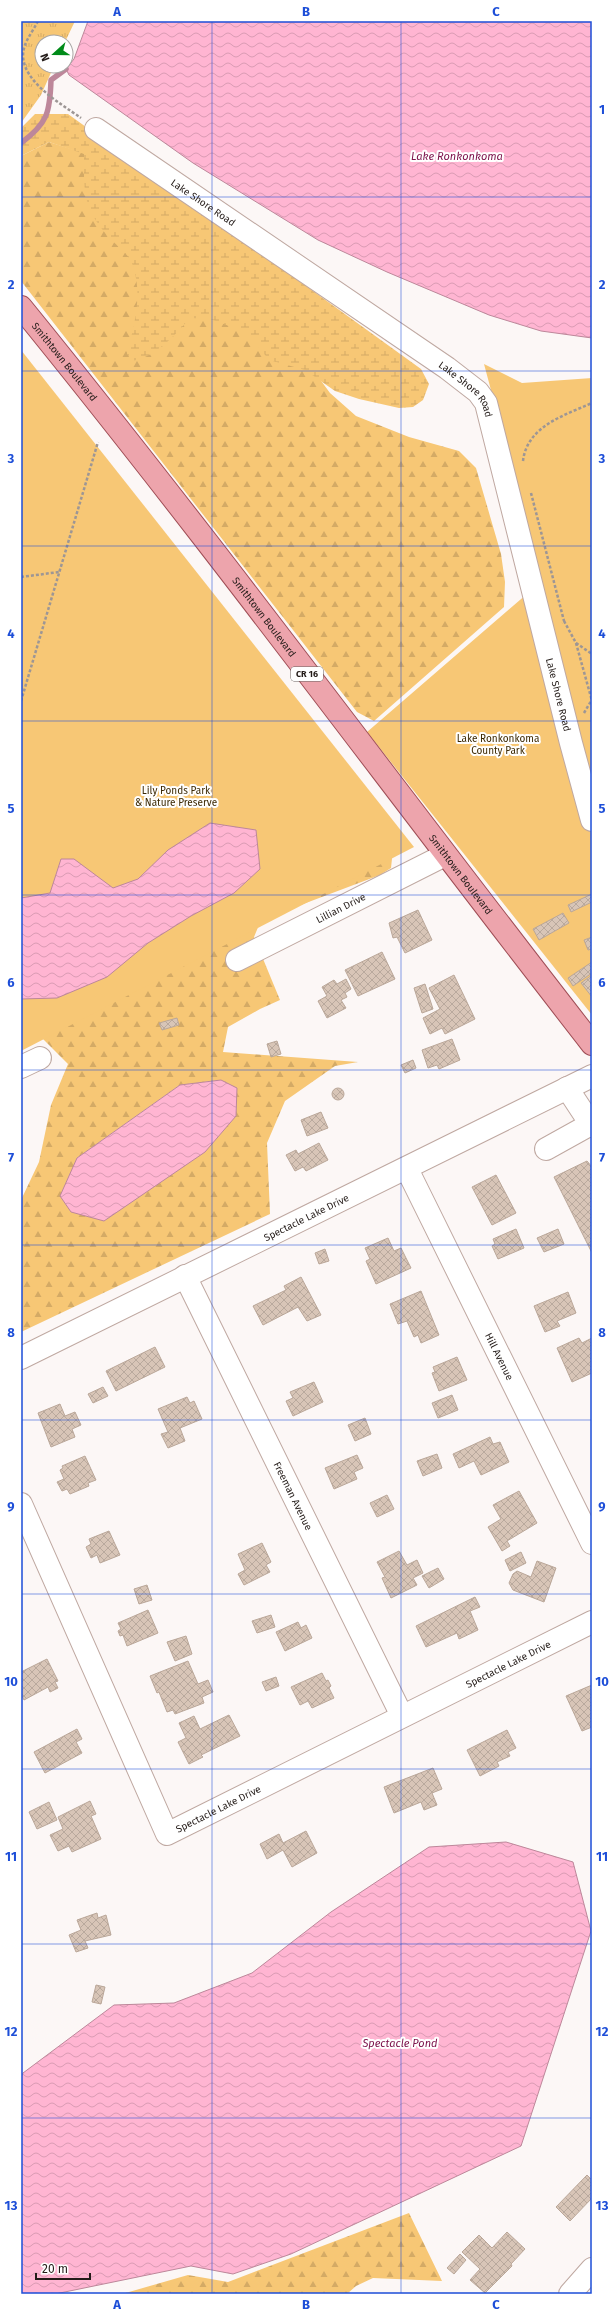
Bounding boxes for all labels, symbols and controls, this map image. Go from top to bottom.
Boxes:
text: A [112,4,121,19]
text: B [302,4,310,19]
text: C [492,4,500,19]
north arrow [34,34,74,74]
text: N [38,52,53,63]
text: 1 [8,102,14,117]
text: 1 [599,102,605,117]
water label: Lake Ronkonkoma [411,150,503,163]
street label: Lake Shore Road [168,177,237,229]
text: 2 [8,277,15,292]
text: 2 [599,277,606,292]
street label: Smithtown Boulevard [29,320,99,404]
street label: Lake Shore Road [436,359,494,419]
text: 3 [7,451,15,466]
text: 3 [598,451,606,466]
street label: Smithtown Boulevard [229,575,298,660]
text: 4 [7,626,15,641]
text: 4 [598,626,606,641]
street label: Lake Shore Road [543,657,573,733]
road number: CR 16 [291,667,323,681]
park label: Lake Ronkonkoma County Park [457,733,539,757]
park label: Lily Ponds Park & Nature Preserve [135,785,217,809]
text: 5 [8,801,15,816]
text: 5 [599,801,606,816]
street label: Smithtown Boulevard [426,833,495,917]
street label: Lillian Drive [314,891,368,926]
text: 6 [7,975,15,990]
text: 6 [598,975,606,990]
text: 7 [8,1150,14,1165]
text: 7 [599,1150,605,1165]
street label: Spectacle Lake Drive [262,1192,351,1244]
text: 8 [7,1325,15,1340]
text: 8 [598,1325,606,1340]
street label: Hill Avenue [482,1331,516,1382]
street label: Freeman Avenue [271,1460,314,1532]
text: 9 [7,1499,15,1514]
text: 9 [598,1499,606,1514]
street label: Spectacle Lake Drive [464,1639,553,1691]
text: 10 [4,1674,18,1689]
text: 10 [595,1674,609,1689]
street label: Spectacle Lake Drive [174,1783,263,1836]
text: 11 [5,1849,17,1864]
text: 11 [596,1849,608,1864]
text: 12 [5,2024,18,2039]
text: 12 [596,2024,609,2039]
water label: Spectacle Pond [361,2037,438,2050]
text: 13 [5,2198,18,2213]
text: 13 [596,2198,609,2213]
scale bar [36,2255,90,2281]
text: 20 m [42,2262,68,2276]
text: A [112,2297,121,2312]
text: B [302,2297,310,2312]
text: C [492,2297,500,2312]

